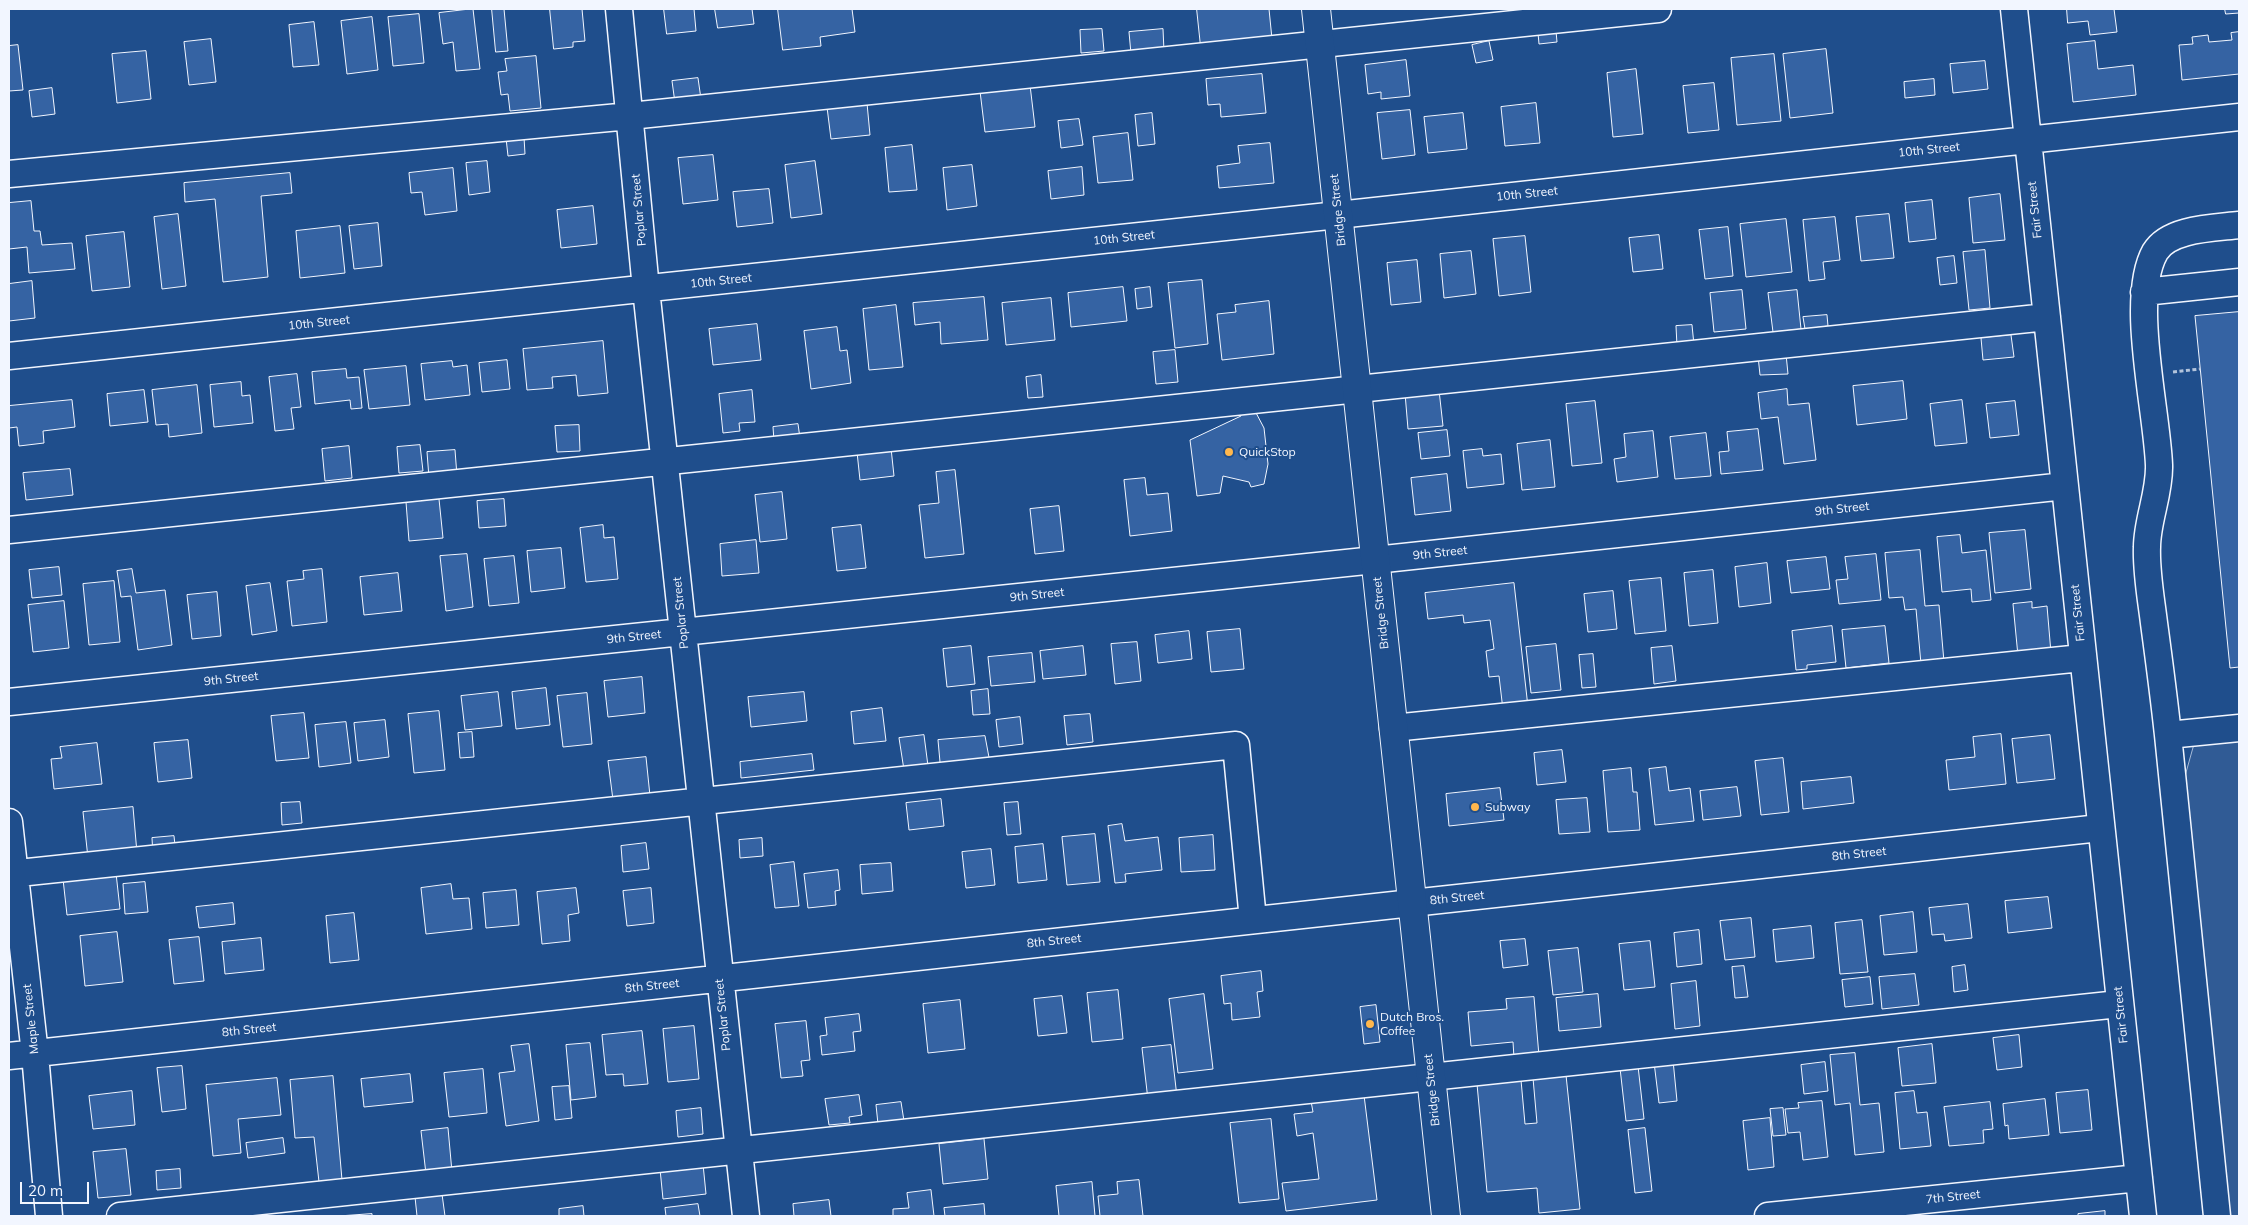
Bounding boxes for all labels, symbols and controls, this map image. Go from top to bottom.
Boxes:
street label: 10th Street [1897,140,1961,160]
street label: Poplar Street [629,173,649,247]
street label: Bridge Street [1327,173,1349,247]
street label: Fair Street [2025,181,2045,239]
street label: 10th Street [1495,184,1559,204]
street label: 10th Street [1092,228,1156,248]
street label: 10th Street [689,271,753,291]
street label: 10th Street [287,313,351,333]
place label: QuickStop [1239,445,1296,459]
marker: QuickStop [1223,446,1235,458]
street label: 9th Street [1814,499,1870,519]
street label: 9th Street [1412,543,1468,563]
street label: Poplar Street [670,576,692,650]
street label: Bridge Street [1370,576,1392,650]
street label: Fair Street [2068,584,2088,642]
street label: 9th Street [1009,585,1065,605]
street label: 9th Street [606,627,662,647]
street label: 9th Street [203,669,259,689]
place label: Subway [1485,800,1530,814]
marker: Subway [1469,801,1481,813]
street label: 8th Street [1831,844,1887,864]
street label: 8th Street [1429,888,1485,908]
street label: 8th Street [1026,931,1082,951]
street label: 8th Street [624,976,680,996]
street label: Poplar Street [712,978,734,1052]
street label: Maple Street [20,983,42,1055]
street label: Fair Street [2111,986,2131,1044]
place label: Dutch Bros. Coffee [1380,1010,1444,1038]
marker: Dutch Bros. Coffee [1364,1018,1376,1030]
street label: 8th Street [221,1020,277,1040]
street label: Bridge Street [1421,1053,1443,1127]
scale bar [22,1172,91,1204]
text: 20 m [28,1181,63,1200]
street label: 7th Street [1925,1187,1981,1207]

